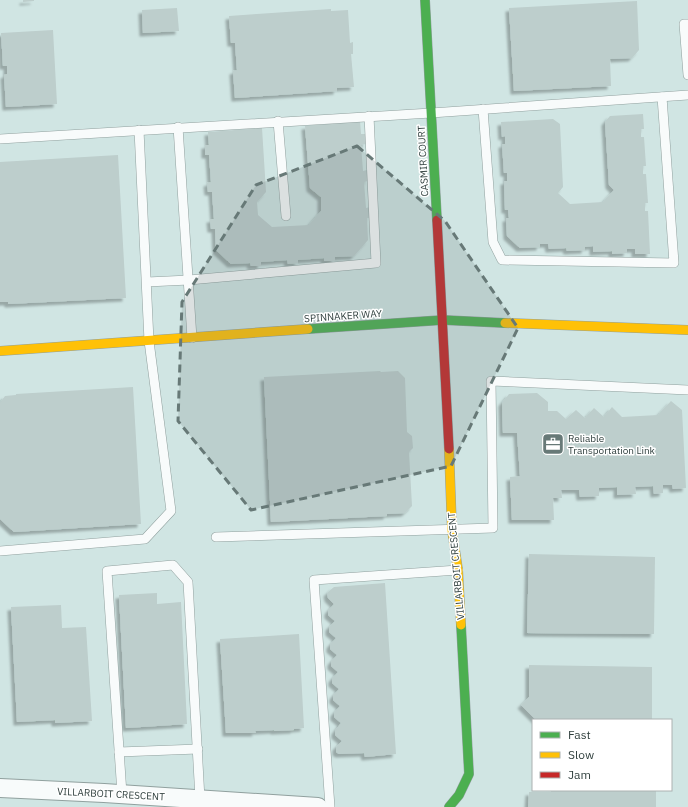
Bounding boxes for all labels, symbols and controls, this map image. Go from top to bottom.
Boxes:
street label: CASMIR COURT [415,125,431,197]
street label: SPINNAKER WAY [304,307,382,325]
office icon: Reliable Transportation Link [540,431,566,457]
place label: Reliable Transportation Link [568,432,656,457]
street label: VILLARBOIT CRESCENT [445,511,467,620]
legend [532,719,672,791]
text: Fast [568,727,591,742]
text: Slow [568,747,594,762]
text: Jam [568,767,591,782]
street label: VILLARBOIT CRESCENT [57,785,165,803]

